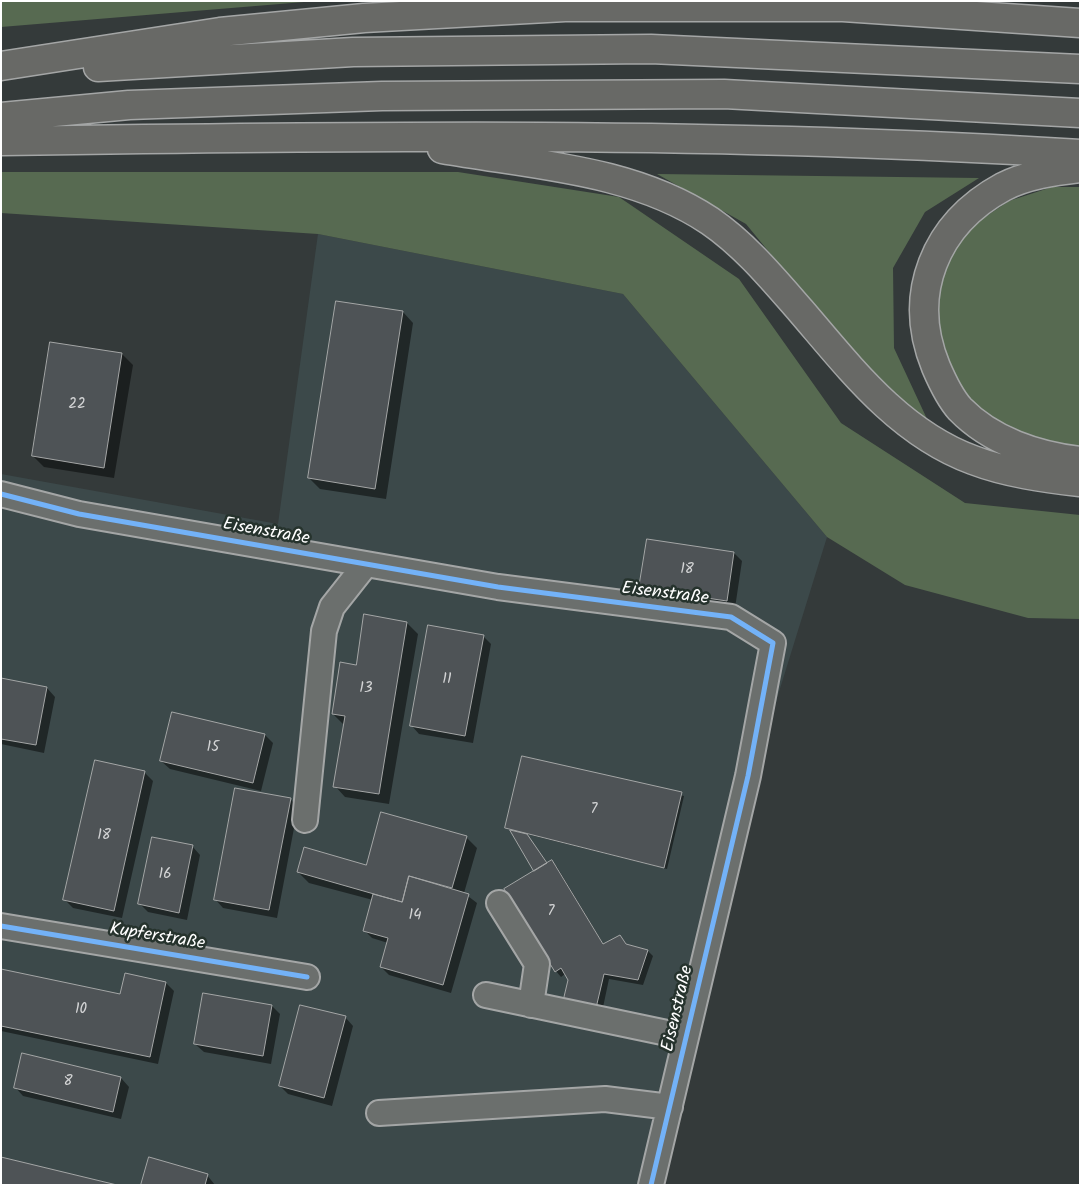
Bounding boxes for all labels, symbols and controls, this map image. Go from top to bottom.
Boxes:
house number: 22 [68,396,86,414]
street label: Eisenstraße [221,515,311,551]
house number: 18 [680,561,694,579]
street label: Eisenstraße [620,579,710,611]
house number: 11 [442,671,452,689]
house number: 13 [359,680,373,698]
house number: 15 [207,739,219,757]
house number: 7 [591,801,597,819]
house number: 18 [97,827,111,845]
house number: 16 [158,866,172,884]
house number: 7 [548,903,554,921]
house number: 14 [409,907,421,925]
street label: Kupferstraße [108,920,206,956]
street label: Eisenstraße [659,964,699,1054]
house number: 10 [75,1001,87,1019]
house number: 8 [63,1073,73,1091]

